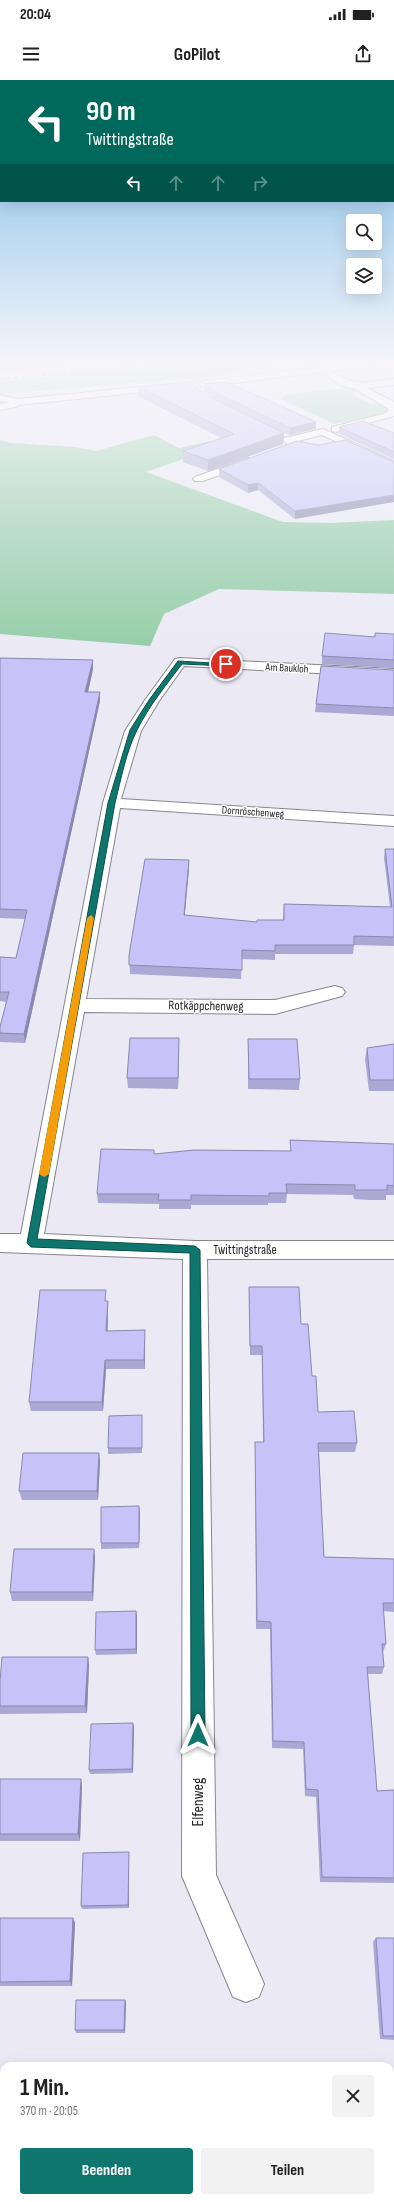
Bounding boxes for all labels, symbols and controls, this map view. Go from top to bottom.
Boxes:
text: 20:04 [20,5,51,24]
icon: menu [20,43,42,65]
icon: share [352,43,374,65]
text: GoPilot [174,44,220,65]
text: 90 m [86,95,136,128]
icon: left [20,96,72,148]
text: Twittingstraße [86,129,174,150]
icon: left [123,172,145,194]
icon: ahead [165,172,187,194]
icon: ahead [207,172,229,194]
icon: right [249,172,271,194]
map controls [346,214,382,294]
button: search [346,214,382,250]
button: layers [346,258,382,294]
pin [209,647,243,681]
icon: arrive [215,653,237,675]
street label: Am Baukloh [264,660,309,676]
street label: Dornröschenweg [221,803,285,821]
street label: Rotkäppchenweg [168,997,244,1015]
street label: Twittingstraße [213,1242,277,1258]
position arrow [177,1714,219,1756]
street label: Elfenweg [189,1778,208,1826]
text: 1 Min. [20,2073,69,2102]
button: close [332,2075,374,2117]
text: 370 m · 20:05 [20,2103,78,2119]
button: Beenden [20,2148,193,2194]
button: Teilen [201,2148,374,2194]

